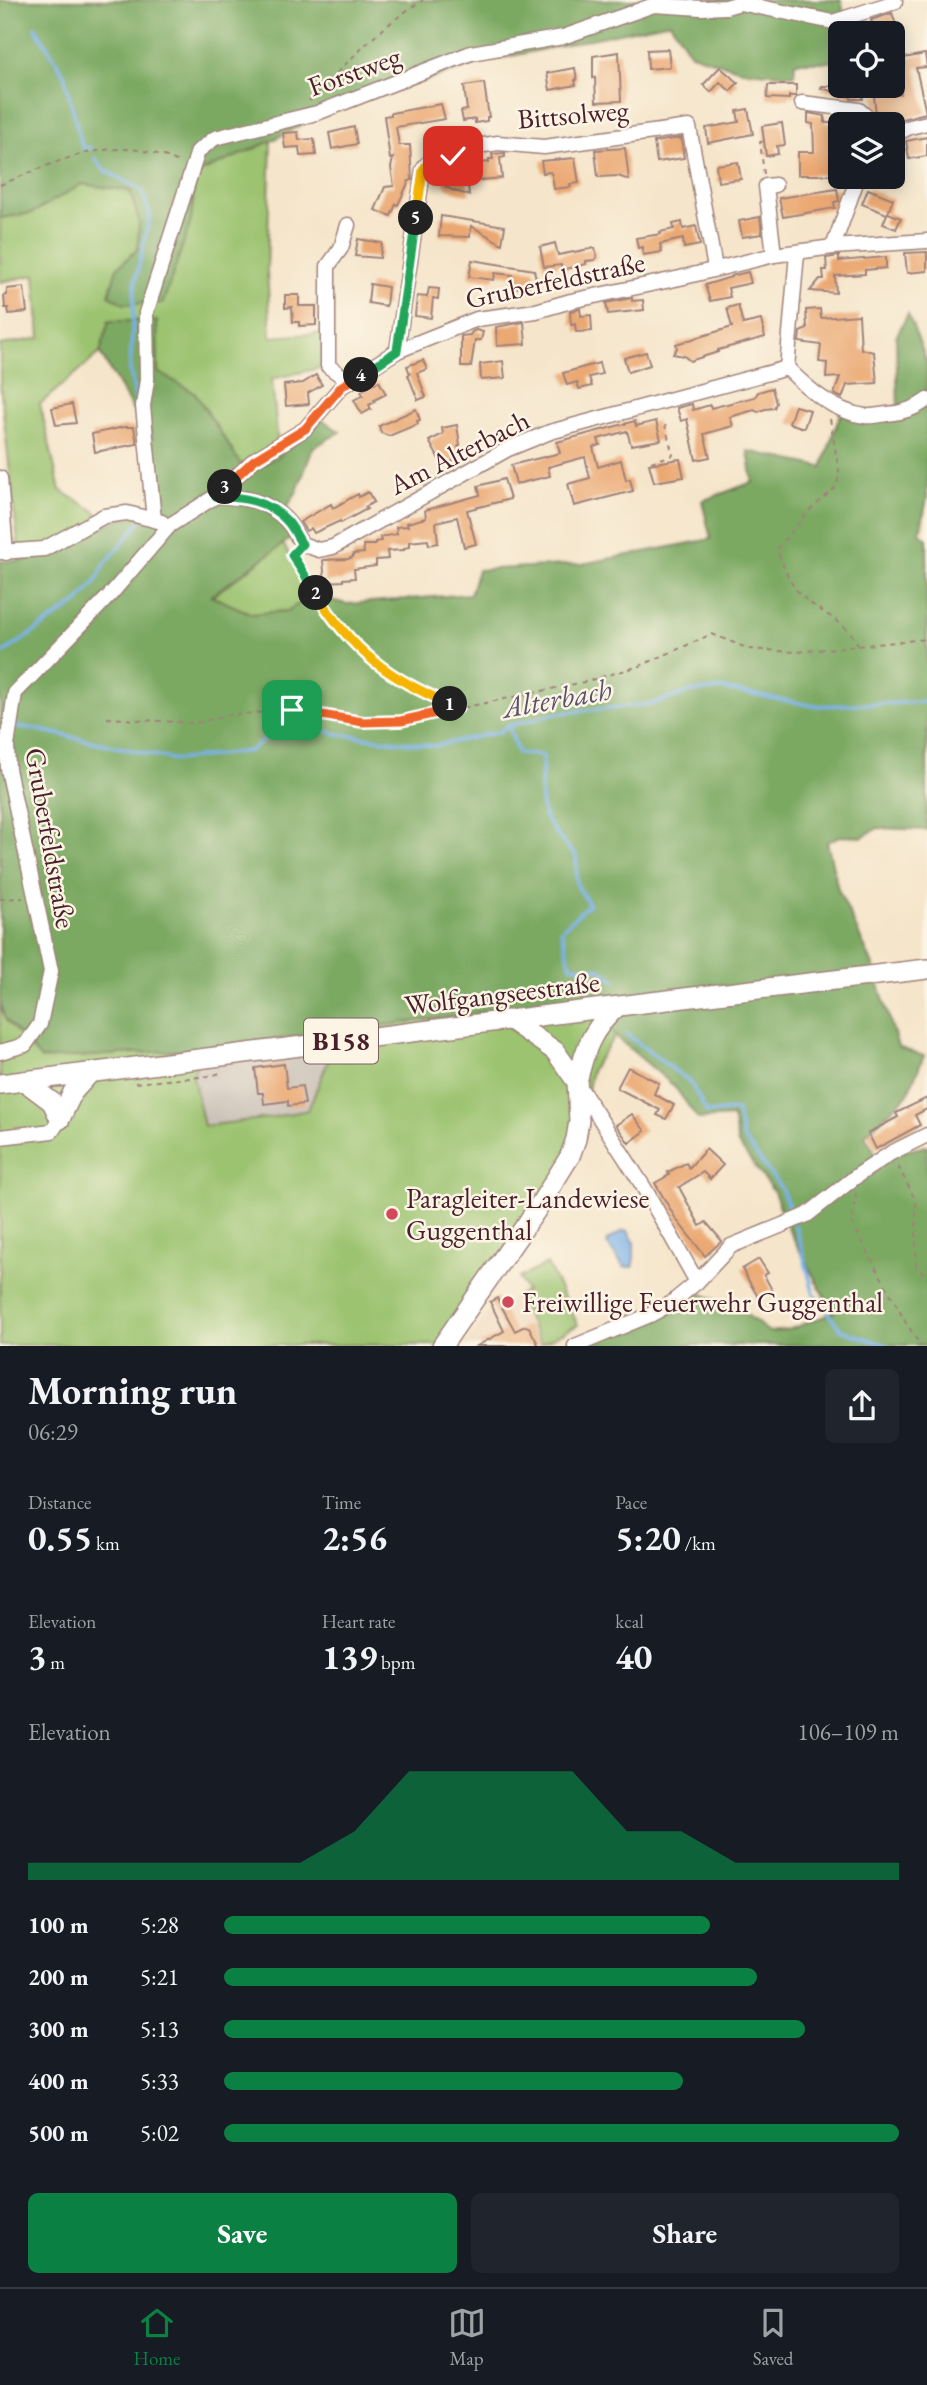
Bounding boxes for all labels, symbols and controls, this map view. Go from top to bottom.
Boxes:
map controls [828,21,905,189]
button: locate [828,21,905,98]
street label: Forstweg [303,37,406,104]
street label: Bittsolweg [516,91,631,137]
button: layers [828,112,905,189]
pin [423,126,483,186]
icon: check [434,137,472,175]
pin: 5 [398,200,434,235]
text: 5 [410,205,421,230]
street label: Gruberfeldstraße [462,243,648,317]
pin: 4 [344,358,378,392]
text: 4 [355,362,366,387]
street label: Am Alterbach [382,401,535,503]
pin: 3 [208,470,243,504]
text: 3 [219,474,230,499]
pin: 2 [298,576,334,610]
text: 2 [310,580,321,605]
water label: Alterbach [497,669,615,727]
pin [262,680,322,740]
pin: 1 [433,686,468,722]
icon: arrive [273,691,311,729]
text: 1 [444,691,455,716]
street label: Gruberfeldstraße [17,745,85,931]
street label: Wolfgangseestraße [402,963,602,1023]
road number: B158 [304,1018,378,1064]
place label: Paragleiter-Landewiese Guggenthal [406,1180,650,1248]
marker: Paragleiter-Landewiese Guggenthal [384,1206,400,1222]
place label: Freiwillige Feuerwehr Guggenthal [522,1284,883,1320]
marker: Freiwillige Feuerwehr Guggenthal [500,1294,516,1310]
text: Morning run [28,1366,237,1415]
button: share [825,1369,899,1443]
text: 06:29 [28,1417,78,1447]
text: Distance [28,1490,91,1515]
text: Time [322,1490,361,1515]
text: Pace [615,1490,647,1515]
text: 0.55 [28,1515,92,1560]
text: 2:56 [322,1515,387,1560]
text: 5:20 [615,1515,681,1560]
text: km [92,1531,120,1556]
text: /km [681,1531,716,1556]
text: Elevation [28,1609,96,1634]
text: Heart rate [322,1609,395,1634]
text: kcal [615,1609,644,1634]
text: 3 [28,1634,47,1679]
text: 139 [322,1634,377,1679]
text: 40 [615,1634,652,1679]
text: m [47,1650,65,1675]
text: bpm [377,1650,415,1675]
text: Elevation [28,1717,111,1747]
text: 106–109 m [798,1717,899,1747]
text: 100 m [28,1910,89,1940]
text: 5:28 [140,1910,179,1940]
text: 200 m [28,1962,89,1992]
text: 5:21 [140,1962,179,1992]
text: 300 m [28,2014,89,2044]
text: 5:13 [140,2014,179,2044]
text: 400 m [28,2066,89,2096]
text: 5:33 [140,2066,179,2096]
text: 500 m [28,2118,89,2148]
text: 5:02 [140,2118,179,2148]
button: Save [28,2193,457,2273]
button: Share [471,2193,899,2273]
tab: Home [134,2304,181,2371]
tab: Map [448,2304,486,2371]
tab: Saved [753,2304,793,2371]

